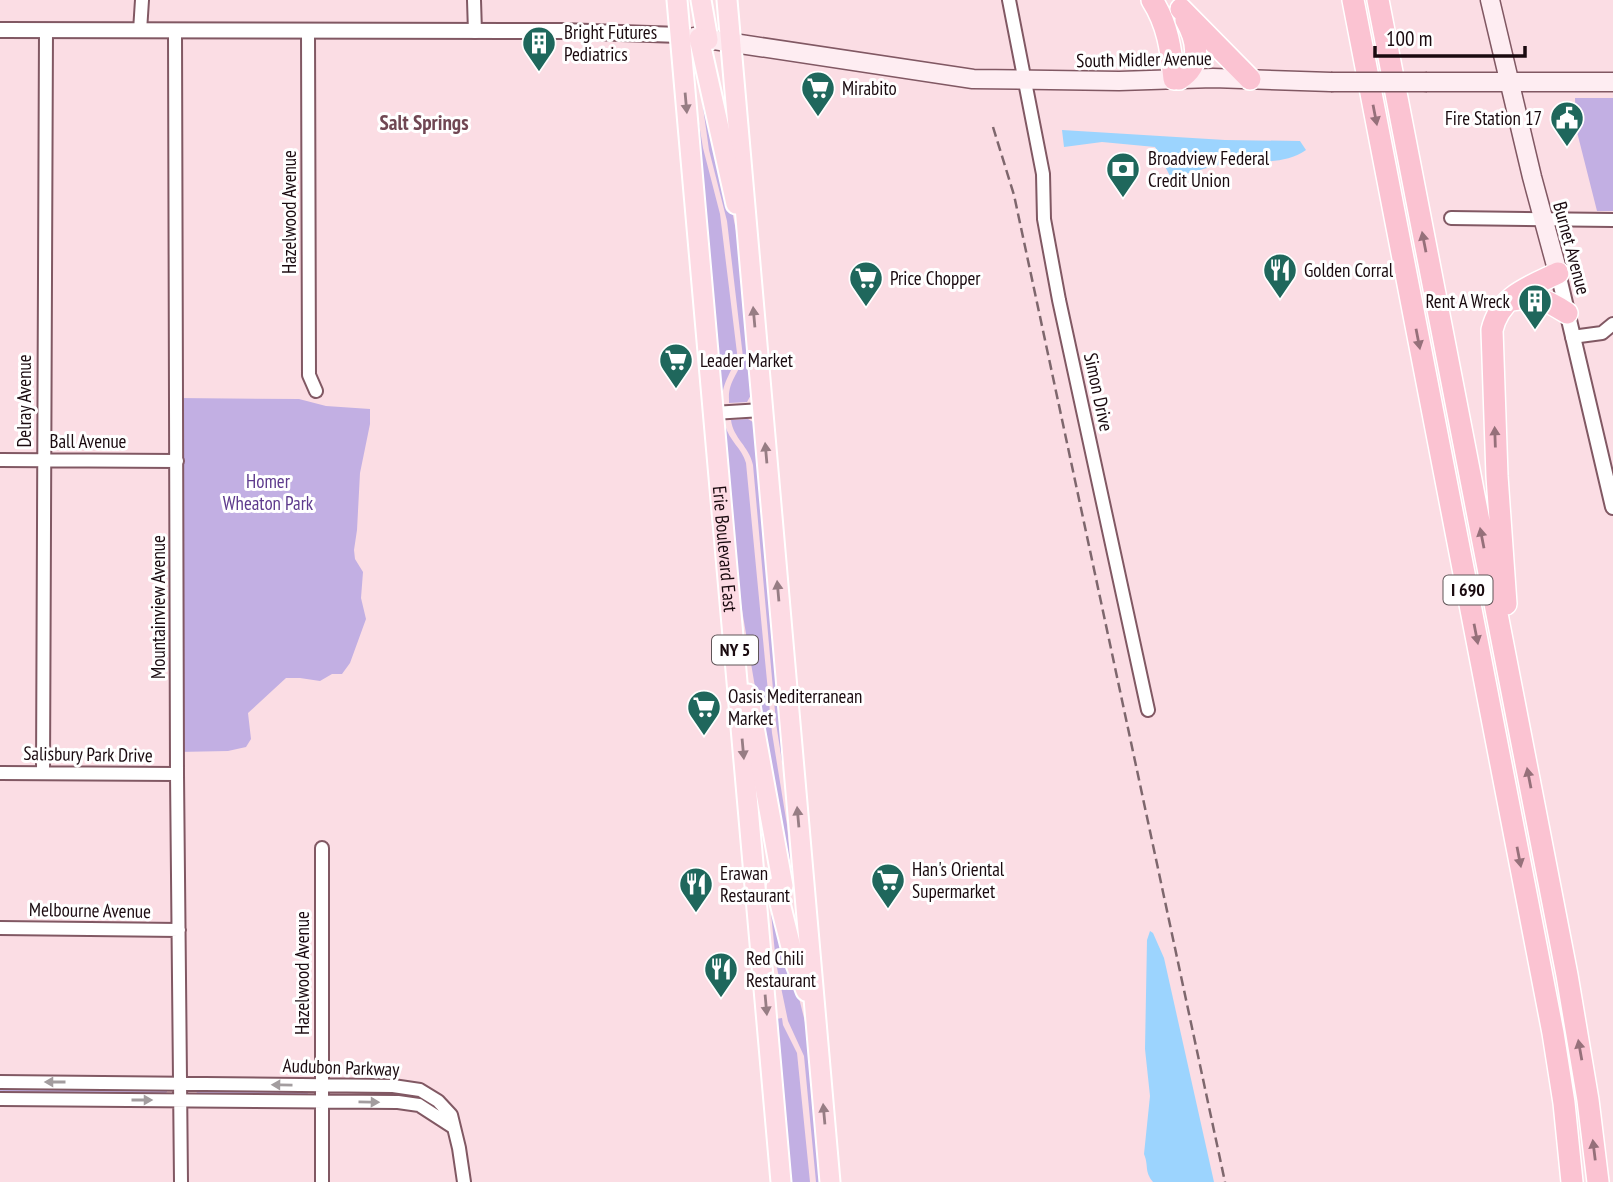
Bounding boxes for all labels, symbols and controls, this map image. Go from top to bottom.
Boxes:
scale bar [1375,14,1526,58]
place label: Bright Futures Pediatrics [564,20,657,66]
building icon: Bright Futures Pediatrics [520,24,558,73]
text: 100 m [1386,25,1432,52]
street label: South Midler Avenue [1076,46,1212,72]
supermarket icon: Mirabito [799,69,837,118]
place label: Mirabito [842,76,897,100]
one-way arrow [681,92,692,114]
public building icon: Fire Station 17 [1548,99,1586,148]
one-way arrow [1370,104,1381,126]
place label: Fire Station 17 [1445,106,1542,130]
district label: Salt Springs [380,109,468,136]
place label: Broadview Federal Credit Union [1148,146,1270,192]
street label: Hazelwood Avenue [277,150,301,274]
bank icon: Broadview Federal Credit Union [1104,150,1142,199]
street label: Burnet Avenue [1548,199,1596,297]
one-way arrow [1418,231,1429,253]
restaurant icon: Golden Corral [1261,251,1299,300]
place label: Golden Corral [1304,258,1394,282]
supermarket icon: Price Chopper [847,259,885,308]
place label: Price Chopper [890,266,981,290]
building icon: Rent A Wreck [1516,282,1554,331]
place label: Rent A Wreck [1425,289,1511,313]
one-way arrow [748,306,759,328]
one-way arrow [1413,328,1424,350]
supermarket icon: Leader Market [657,341,695,390]
place label: Leader Market [700,348,794,372]
street label: Simon Drive [1079,351,1119,434]
street label: Delray Avenue [12,354,36,448]
one-way arrow [1490,426,1501,448]
street label: Ball Avenue [50,429,127,453]
one-way arrow [760,442,771,464]
park label: Homer Wheaton Park [223,469,314,515]
street label: Erie Boulevard East [708,485,743,614]
one-way arrow [1476,527,1487,549]
street label: Mountainview Avenue [146,535,170,679]
road number: I 690 [1444,576,1492,604]
one-way arrow [772,579,783,601]
one-way arrow [1471,623,1482,645]
road number: NY 5 [712,636,758,664]
place label: Oasis Mediterranean Market [728,684,862,730]
supermarket icon: Oasis Mediterranean Market [685,688,723,737]
one-way arrow [738,739,749,761]
street label: Salisbury Park Drive [23,741,153,767]
one-way arrow [1523,767,1534,789]
one-way arrow [792,806,803,828]
one-way arrow [1514,846,1525,868]
place label: Han's Oriental Supermarket [912,857,1005,903]
place label: Erawan Restaurant [720,861,791,907]
supermarket icon: Han's Oriental Supermarket [869,861,907,910]
restaurant icon: Erawan Restaurant [677,865,715,914]
street label: Melbourne Avenue [29,897,151,923]
street label: Hazelwood Avenue [290,911,314,1035]
place label: Red Chili Restaurant [746,946,817,992]
restaurant icon: Red Chili Restaurant [702,950,740,999]
one-way arrow [761,994,772,1016]
one-way arrow [1574,1039,1585,1061]
street label: Audubon Parkway [282,1053,401,1081]
one-way arrow [44,1076,66,1088]
one-way arrow [271,1079,293,1091]
one-way arrow [131,1094,153,1106]
one-way arrow [358,1096,380,1107]
one-way arrow [818,1103,829,1125]
one-way arrow [1589,1139,1600,1161]

